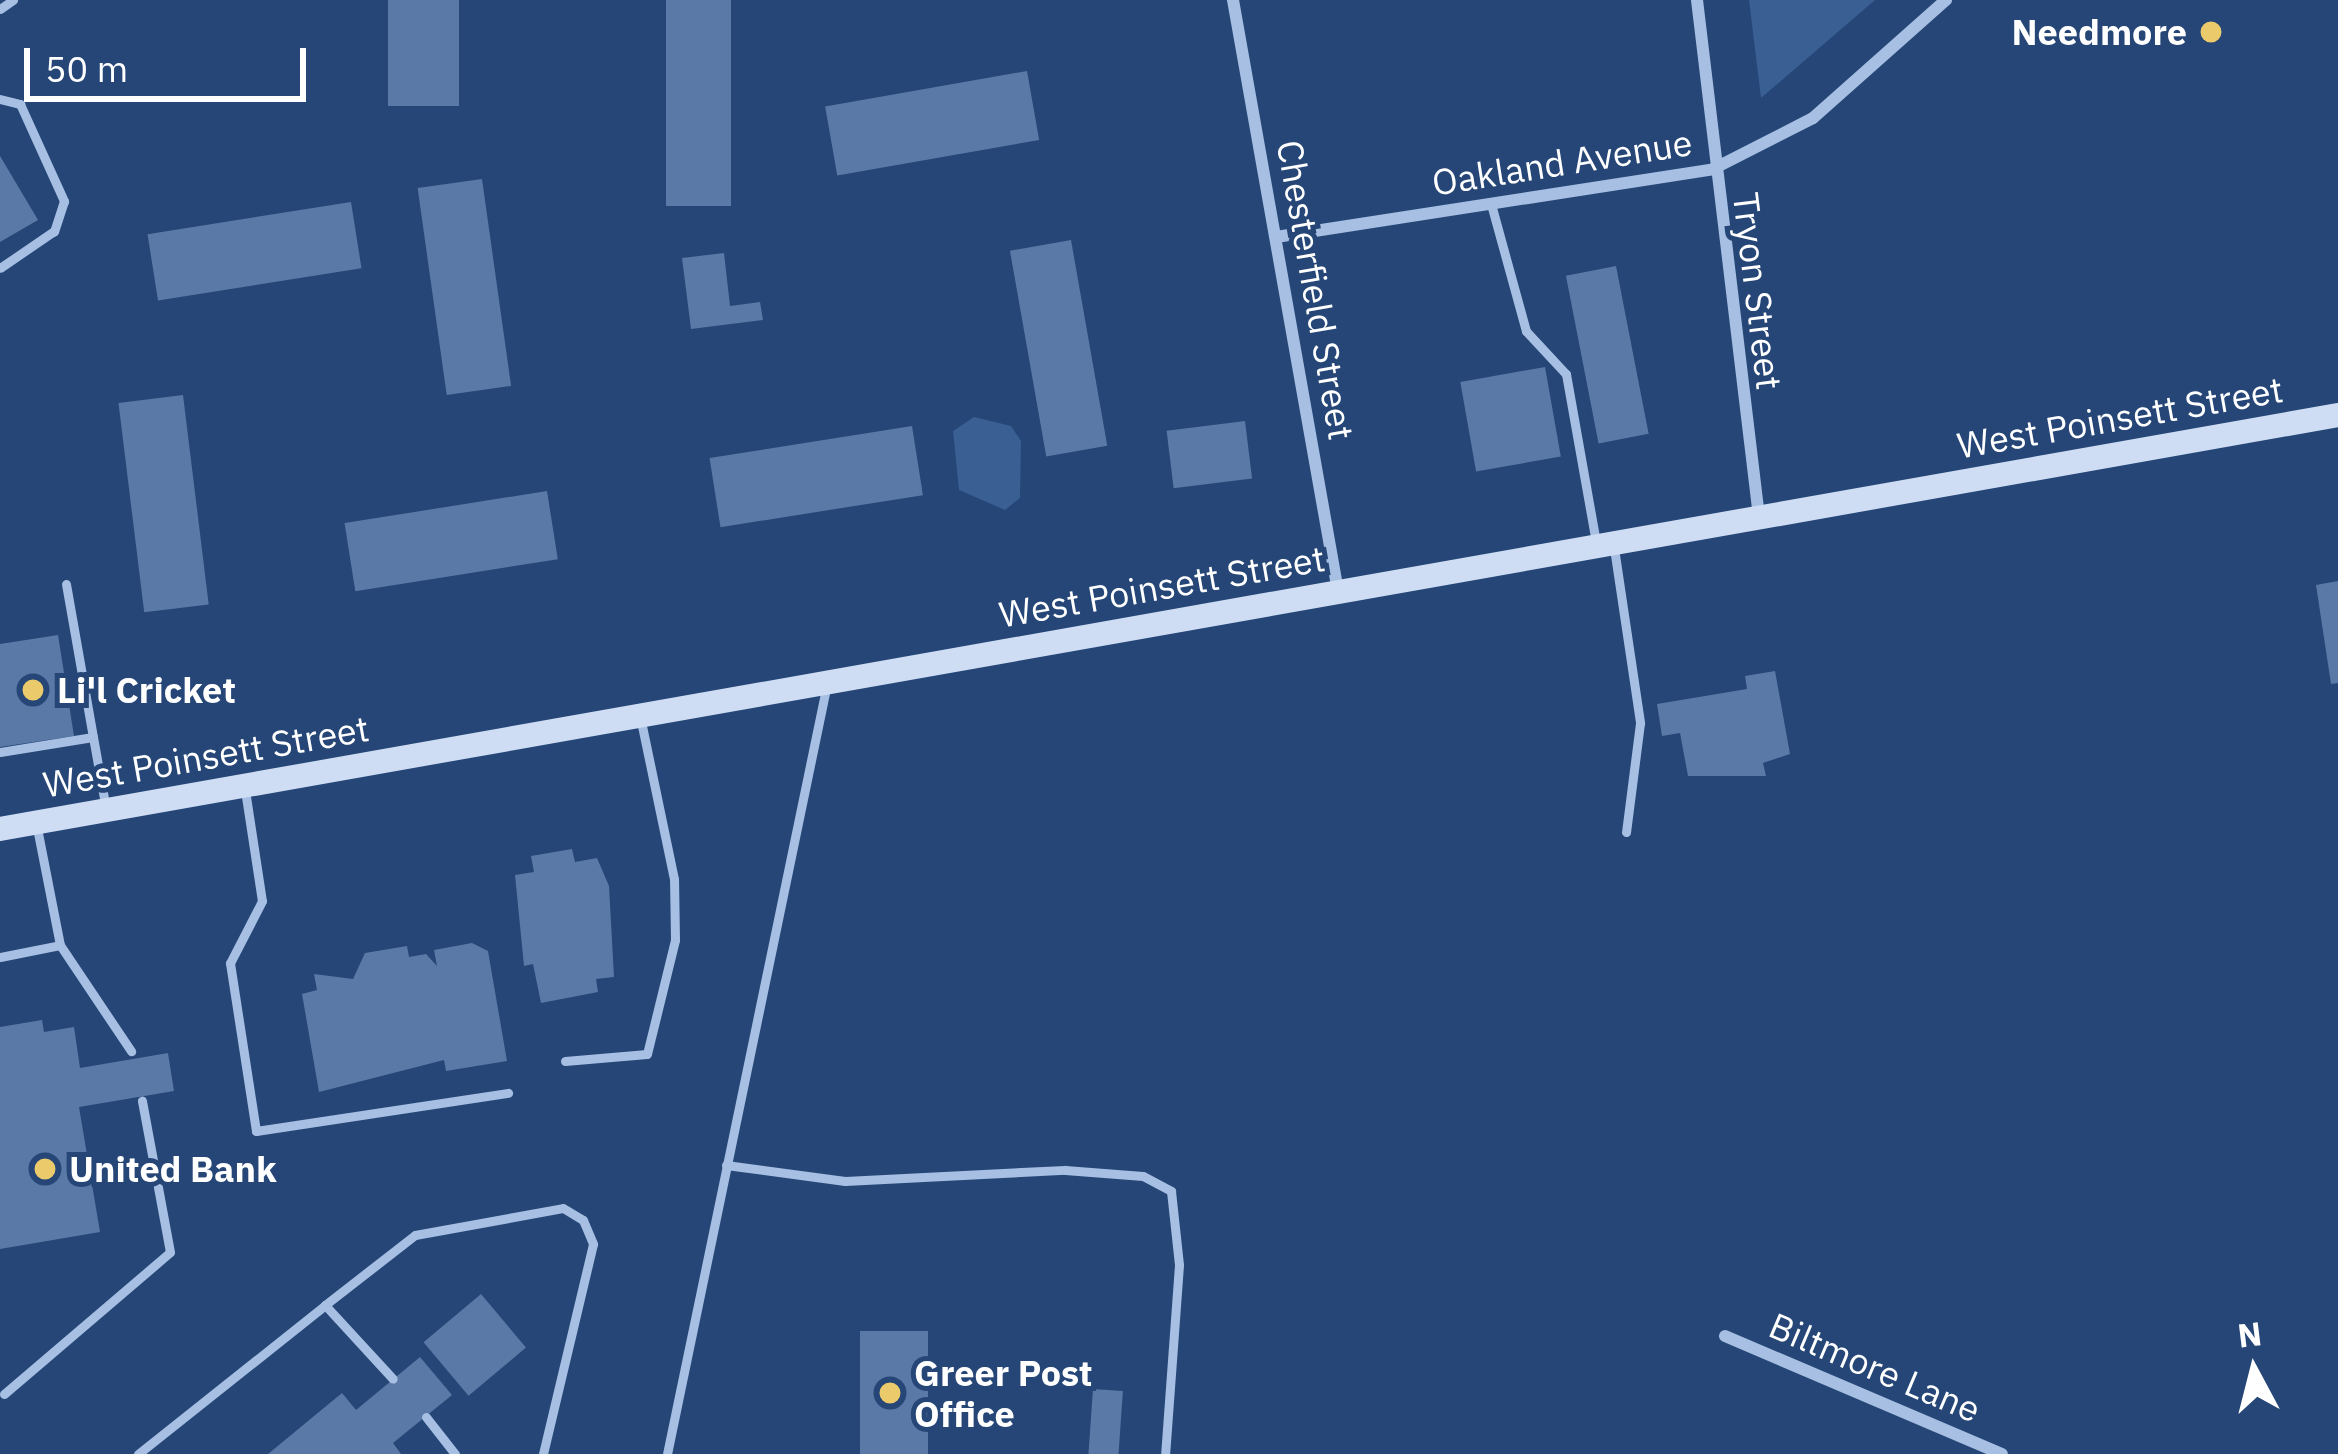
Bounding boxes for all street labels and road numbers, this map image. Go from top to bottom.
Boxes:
street label: Oakland Avenue [1429,120,1695,204]
street label: Chesterfield Street [1268,137,1364,443]
street label: Tryon Street [1724,190,1792,392]
street label: West Poinsett Street [1954,367,2286,467]
street label: West Poinsett Street [996,536,1328,636]
street label: West Poinsett Street [40,706,372,806]
street label: Biltmore Lane [1763,1303,1987,1431]

